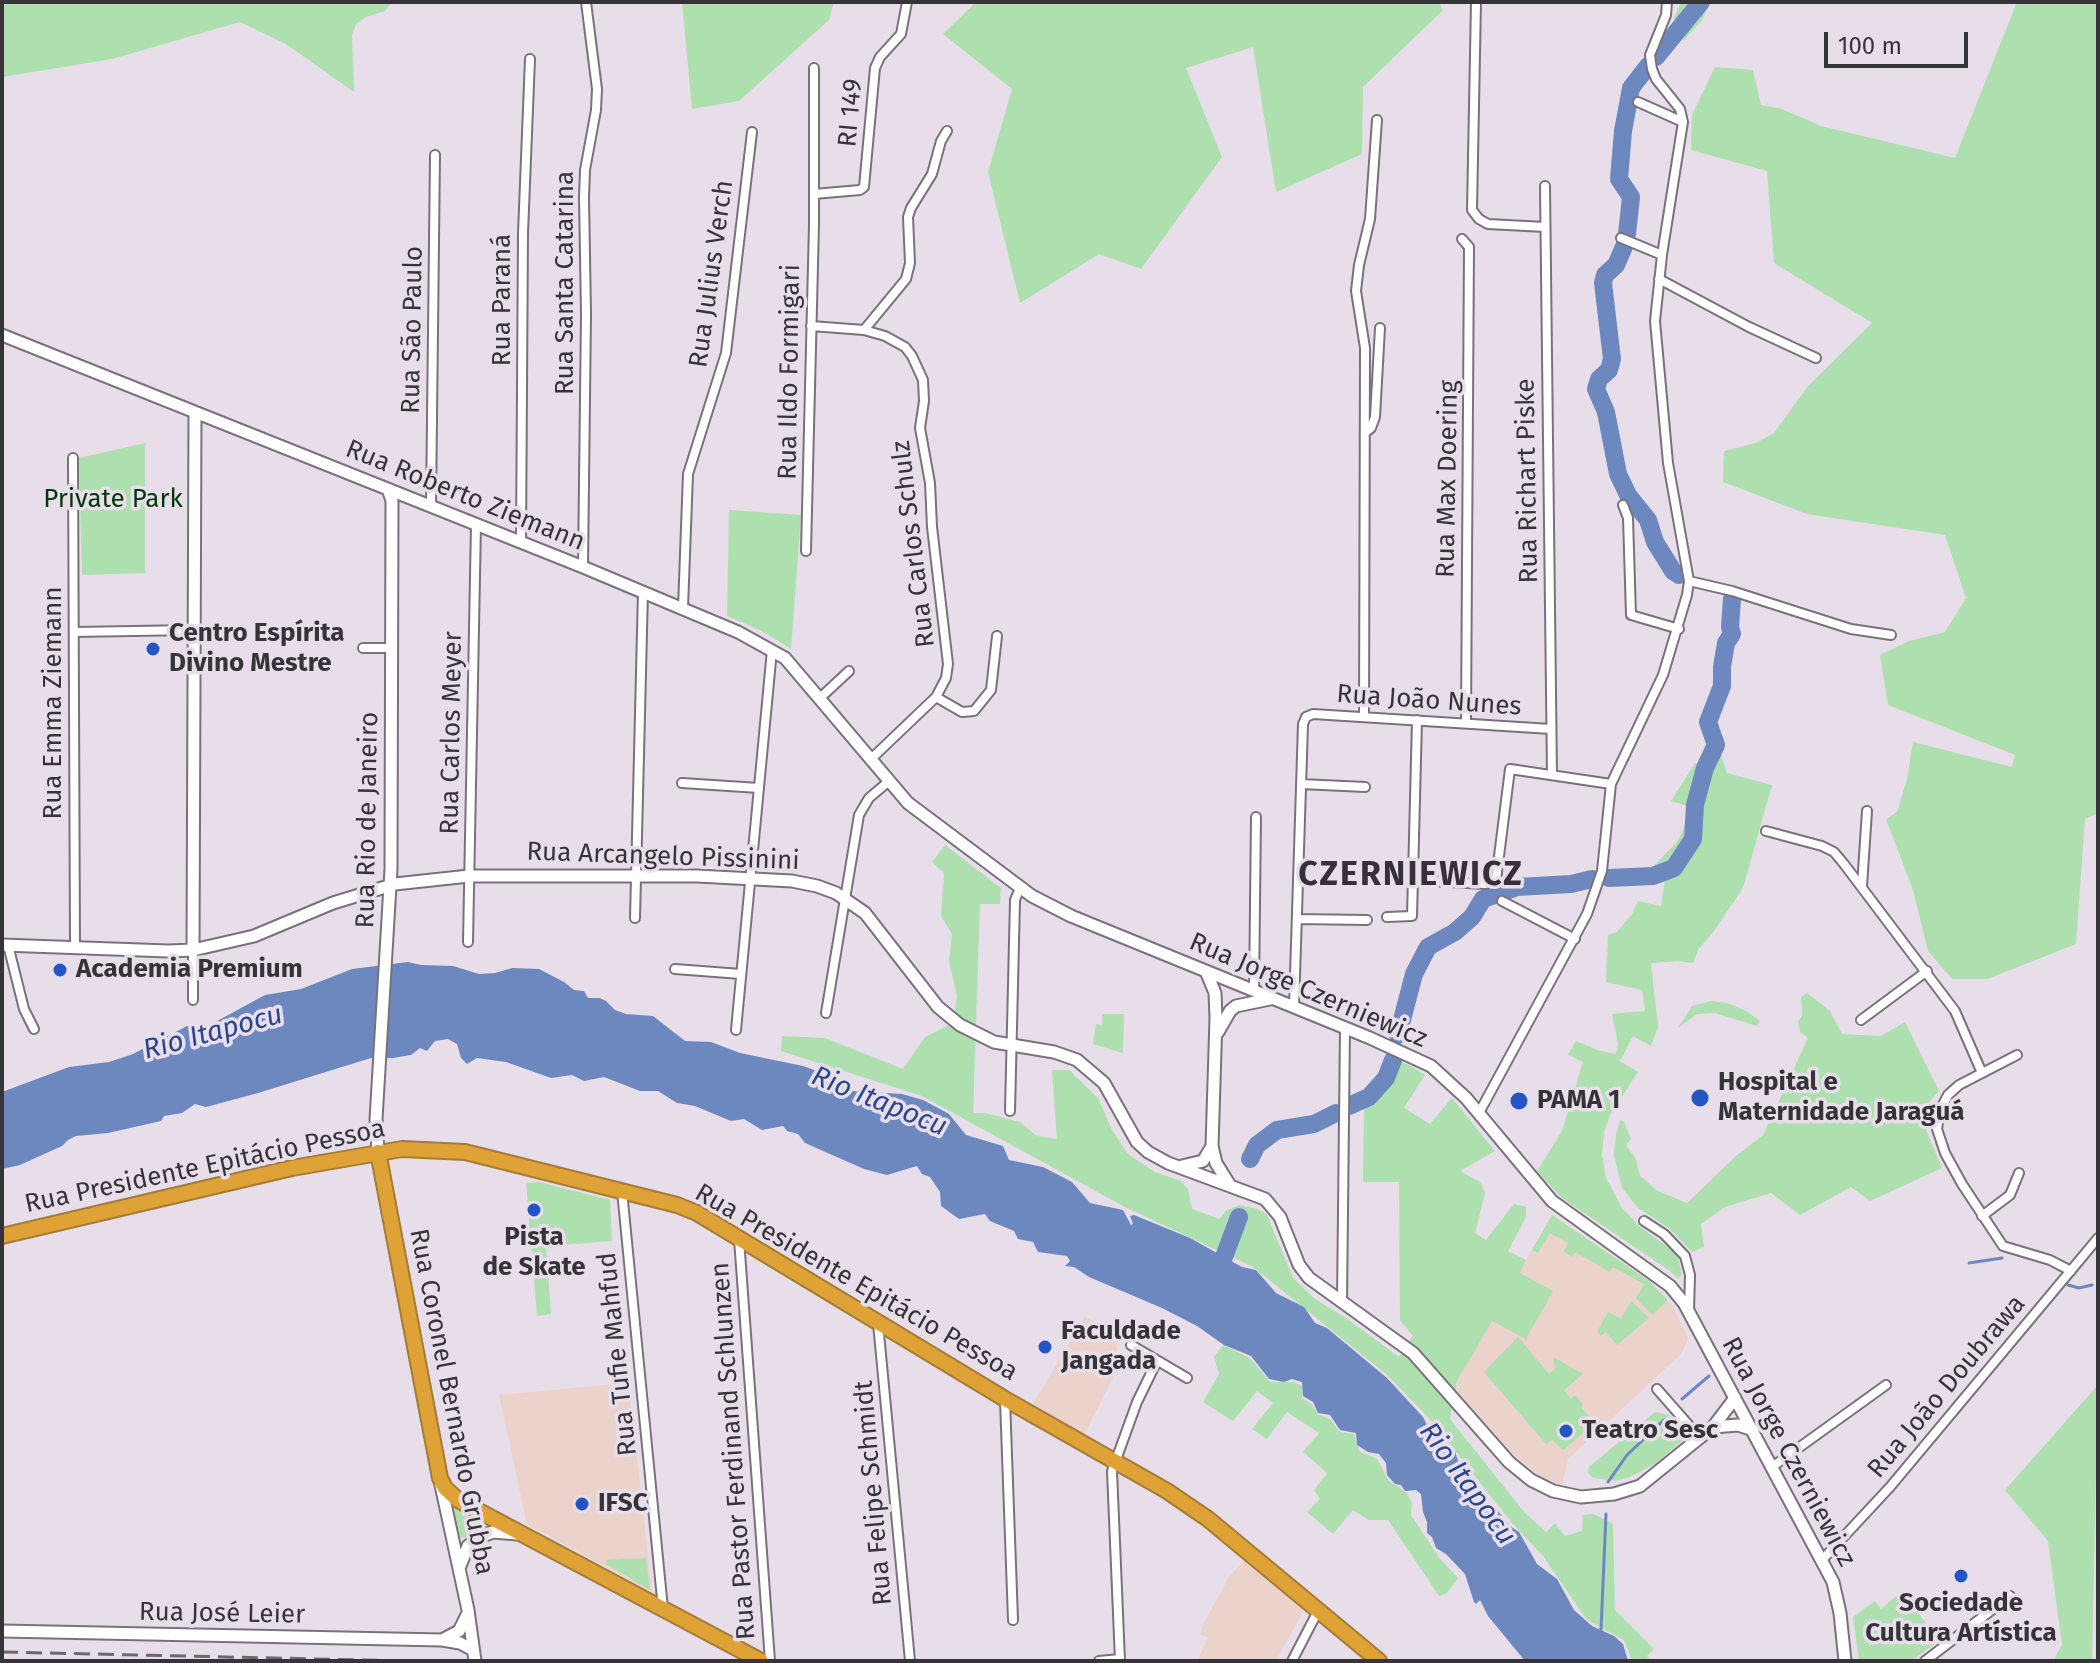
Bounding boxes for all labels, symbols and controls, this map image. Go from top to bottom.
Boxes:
scale bar [1828,16,1972,66]
text: 100 m [1838,32,1902,60]
street label: RI 149 [832,78,870,148]
street label: Rua Santa Catarina [550,171,582,395]
street label: Rua Julius Verch [683,178,741,370]
street label: Rua Paraná [487,234,519,366]
street label: Rua São Paulo [396,246,430,414]
street label: Rua Ildo Formigari [773,264,807,480]
street label: Rua Richart Piske [1511,378,1545,584]
street label: Rua Max Doering [1431,380,1465,578]
street label: Rua Roberto Ziemann [341,434,589,558]
street label: Rua Carlos Schulz [886,439,942,649]
park label: Private Park [43,484,183,516]
street label: Rua Emma Ziemann [38,586,70,820]
place label: Centro Espírita Divino Mestre [169,618,344,680]
street label: Rua Carlos Meyer [435,631,469,835]
marker: Centro Espírita Divino Mestre [144,640,162,658]
street label: Rua João Nunes [1335,679,1523,723]
street label: Rua Rio de Janeiro [351,711,385,929]
street label: Rua Arcangelo Pissinini [526,837,800,877]
district label: CZERNIEWICZ [1298,856,1524,896]
street label: Rua Jorge Czerniewicz [1184,927,1432,1055]
place label: Academia Premium [76,954,303,986]
marker: Academia Premium [51,961,69,979]
water label: Rio Itapocu [140,998,286,1068]
water label: Rio Itapocu [806,1060,952,1144]
place label: Hospital e Maternidade Jaraguá [1718,1067,1965,1128]
place label: PAMA 1 [1537,1085,1620,1117]
marker: Hospital e Maternidade Jaraguá [1689,1087,1711,1109]
marker: PAMA 1 [1508,1090,1530,1112]
street label: Rua Presidente Epitácio Pessoa [22,1114,388,1220]
street label: Rua Presidente Epitácio Pessoa [689,1178,1023,1388]
marker: Pista de Skate [525,1201,543,1219]
place label: Pista de Skate [482,1222,586,1284]
street label: Rua Coronel Bernardo Grubba [402,1226,500,1578]
street label: Rua Tufie Mahfud [592,1251,644,1457]
street label: Rua Pastor Ferdinand Schlunzen [705,1261,763,1641]
street label: Rua João Doubrawa [1861,1289,2033,1485]
place label: Faculdade Jangada [1061,1316,1181,1378]
street label: Rua Jorge Czerniewicz [1714,1332,1862,1572]
marker: Faculdade Jangada [1036,1338,1054,1356]
street label: Rua Felipe Schmidt [849,1379,899,1607]
place label: Teatro Sesc [1582,1415,1718,1447]
water label: Rio Itapocu [1411,1416,1523,1552]
marker: Teatro Sesc [1557,1422,1575,1440]
place label: IFSC [598,1488,648,1520]
marker: IFSC [573,1495,591,1513]
marker: Sociedade Cultura Artística [1952,1567,1970,1585]
place label: Sociedade Cultura Artística [1865,1588,2057,1650]
street label: Rua José Leier [139,1597,305,1631]

